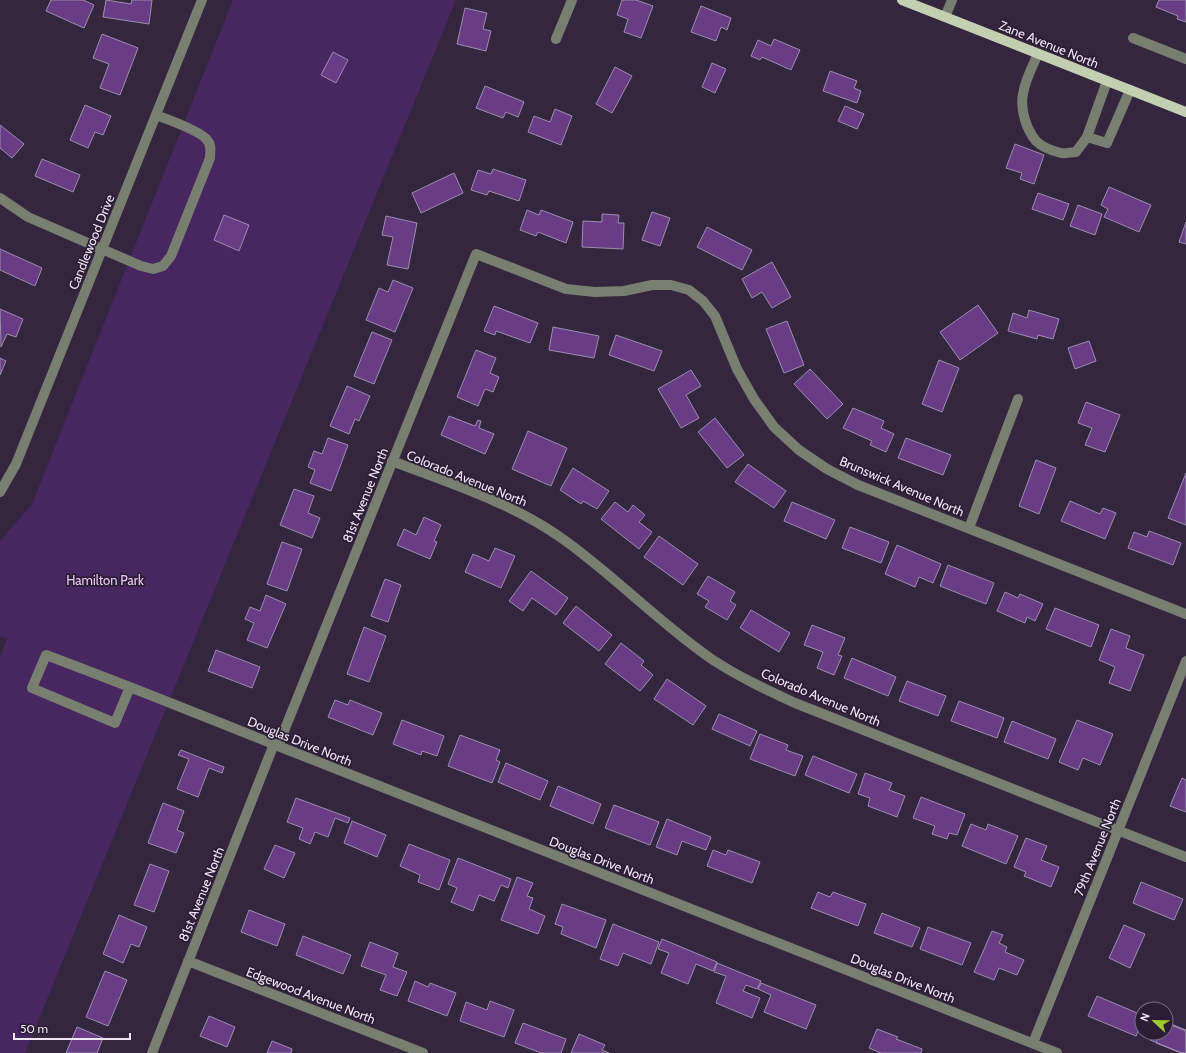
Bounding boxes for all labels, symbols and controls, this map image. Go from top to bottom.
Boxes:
street label: Zane Avenue North [997,17,1101,71]
street label: Candlewood Drive [65,192,118,292]
street label: 81st Avenue North [339,445,391,545]
street label: Colorado Avenue North [404,447,530,509]
street label: Brunswick Avenue North [837,452,967,520]
park label: Hamilton Park [66,572,144,588]
street label: Colorado Avenue North [759,665,883,729]
street label: Douglas Drive North [245,713,355,769]
street label: 79th Avenue North [1070,796,1124,898]
street label: Douglas Drive North [547,833,657,887]
street label: 81st Avenue North [175,844,227,944]
street label: Douglas Drive North [848,950,958,1006]
street label: Edgewood Avenue North [244,963,378,1027]
north arrow [1134,1001,1174,1041]
text: N [1137,1011,1153,1023]
scale bar [14,1015,130,1041]
text: 50 m [20,1021,48,1036]

